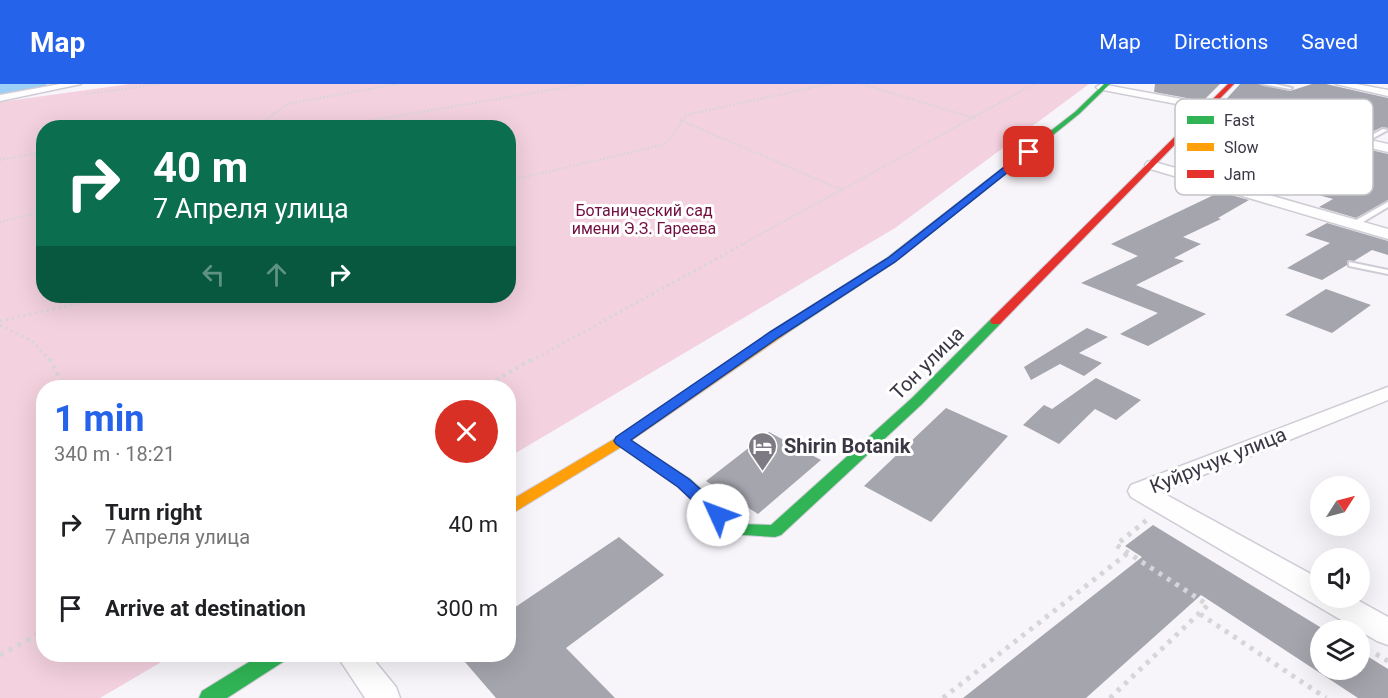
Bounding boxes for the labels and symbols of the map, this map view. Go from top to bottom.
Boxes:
legend [1175,99,1373,195]
text: Fast [1224,111,1255,130]
pin [1003,126,1054,177]
text: Slow [1224,138,1259,157]
text: Jam [1224,165,1256,184]
park label: Ботанический сад имени Э.З. Гареева [572,201,716,238]
street label: Тон улица [885,321,969,405]
street label: Куйручук улица [1146,422,1290,498]
hotel icon: Shirin Botanik [747,430,779,472]
place label: Shirin Botanik [784,434,911,458]
north arrow [1310,476,1370,536]
position arrow [686,483,750,547]

